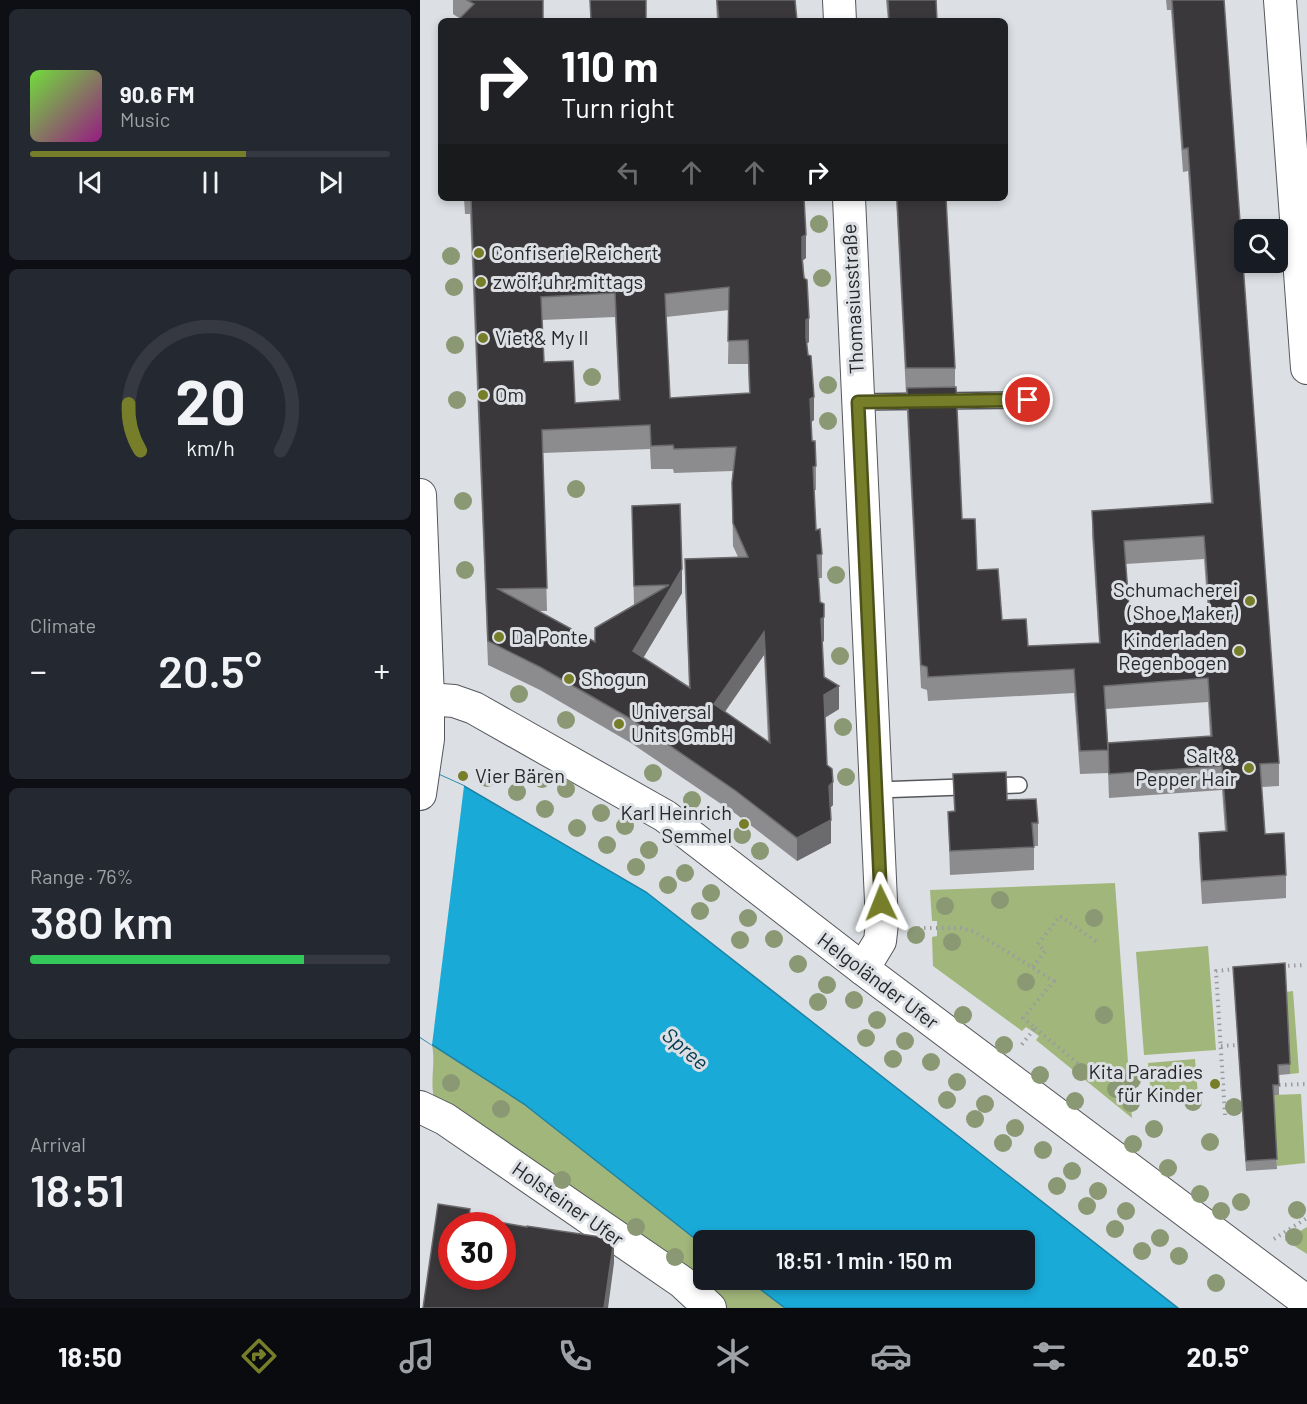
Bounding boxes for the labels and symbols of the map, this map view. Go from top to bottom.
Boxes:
street label: Thomasiusstraße [836,223,868,375]
place label: Confiserie Reichert [491,240,659,264]
marker: Confiserie Reichert [472,246,486,260]
place label: zwölf.uhr.mittags [493,269,643,293]
marker: zwölf.uhr.mittags [474,275,488,289]
place label: Viet & My II [495,325,589,349]
marker: Viet & My II [476,331,490,345]
pin [1002,374,1053,425]
place label: Om [495,382,524,406]
marker: Om [476,388,490,402]
place label: Schumacherei (Shoe Maker) [1113,577,1239,624]
marker: Schumacherei (Shoe Maker) [1243,594,1257,608]
place label: Da Ponte [511,624,588,648]
place label: Kinderladen Regenbogen [1118,627,1227,674]
marker: Da Ponte [492,630,506,644]
marker: Kinderladen Regenbogen [1232,644,1246,658]
place label: Shogun [581,666,646,690]
marker: Shogun [562,672,576,686]
place label: Universal Units GmbH [631,699,734,746]
marker: Universal Units GmbH [612,717,626,731]
place label: Salt & Pepper Hair [1135,743,1237,790]
marker: Salt & Pepper Hair [1242,761,1256,775]
place label: Vier Bären [475,763,565,787]
marker: Vier Bären [456,769,470,783]
place label: Karl Heinrich Semmel [621,800,732,847]
marker: Karl Heinrich Semmel [737,817,751,831]
position arrow [849,871,913,935]
street label: Helgoländer Ufer [813,927,944,1034]
water label: Spree [658,1022,714,1074]
place label: Kita Paradies für Kinder [1089,1059,1203,1106]
marker: Kita Paradies für Kinder [1208,1077,1222,1091]
street label: Holsteiner Ufer [508,1156,629,1250]
speed limit sign: 30 [438,1212,516,1290]

